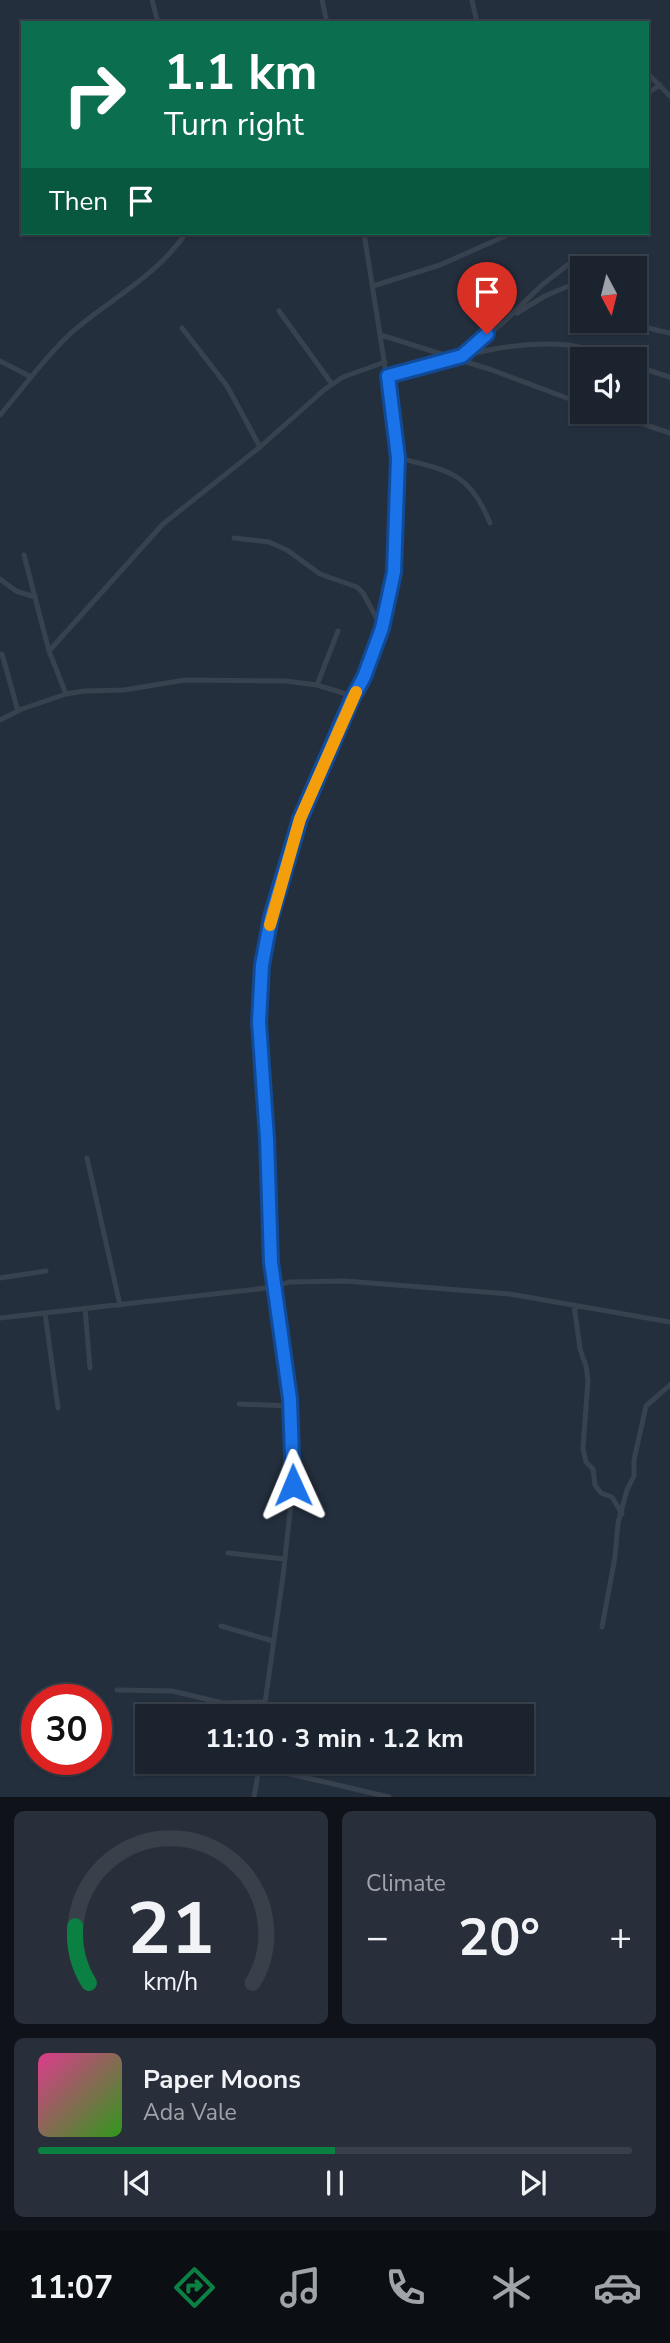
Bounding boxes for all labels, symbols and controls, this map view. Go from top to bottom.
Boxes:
text: 1.1 km [164,39,317,106]
icon: right [49,49,140,140]
text: Turn right [164,103,304,146]
icon: arrive [122,182,160,220]
text: Then [49,184,108,219]
north arrow [570,256,648,332]
map controls [570,256,647,424]
pin [457,262,517,334]
icon: arrive [468,273,506,311]
button: sound [570,347,647,424]
position arrow [256,1448,330,1522]
speed limit sign: 30 [21,1684,112,1775]
text: 11:10 · 3 min · 1.2 km [205,1721,464,1756]
text: Climate [366,1868,446,1899]
text: 21 [127,1880,215,1980]
text: 20° [458,1902,540,1973]
text: − [366,1912,389,1963]
text: + [609,1912,632,1963]
text: km/h [143,1965,199,1999]
text: Paper Moons [143,2062,301,2097]
text: Ada Vale [143,2097,237,2128]
icon: previous [118,2164,156,2202]
icon: pause [316,2164,354,2202]
icon: next [514,2164,552,2202]
icon: directions [170,2263,219,2312]
icon: music [276,2263,325,2312]
icon: phone [381,2263,430,2312]
icon: climate [487,2263,536,2312]
icon: car [593,2263,642,2312]
text: 11:07 [28,2266,113,2309]

